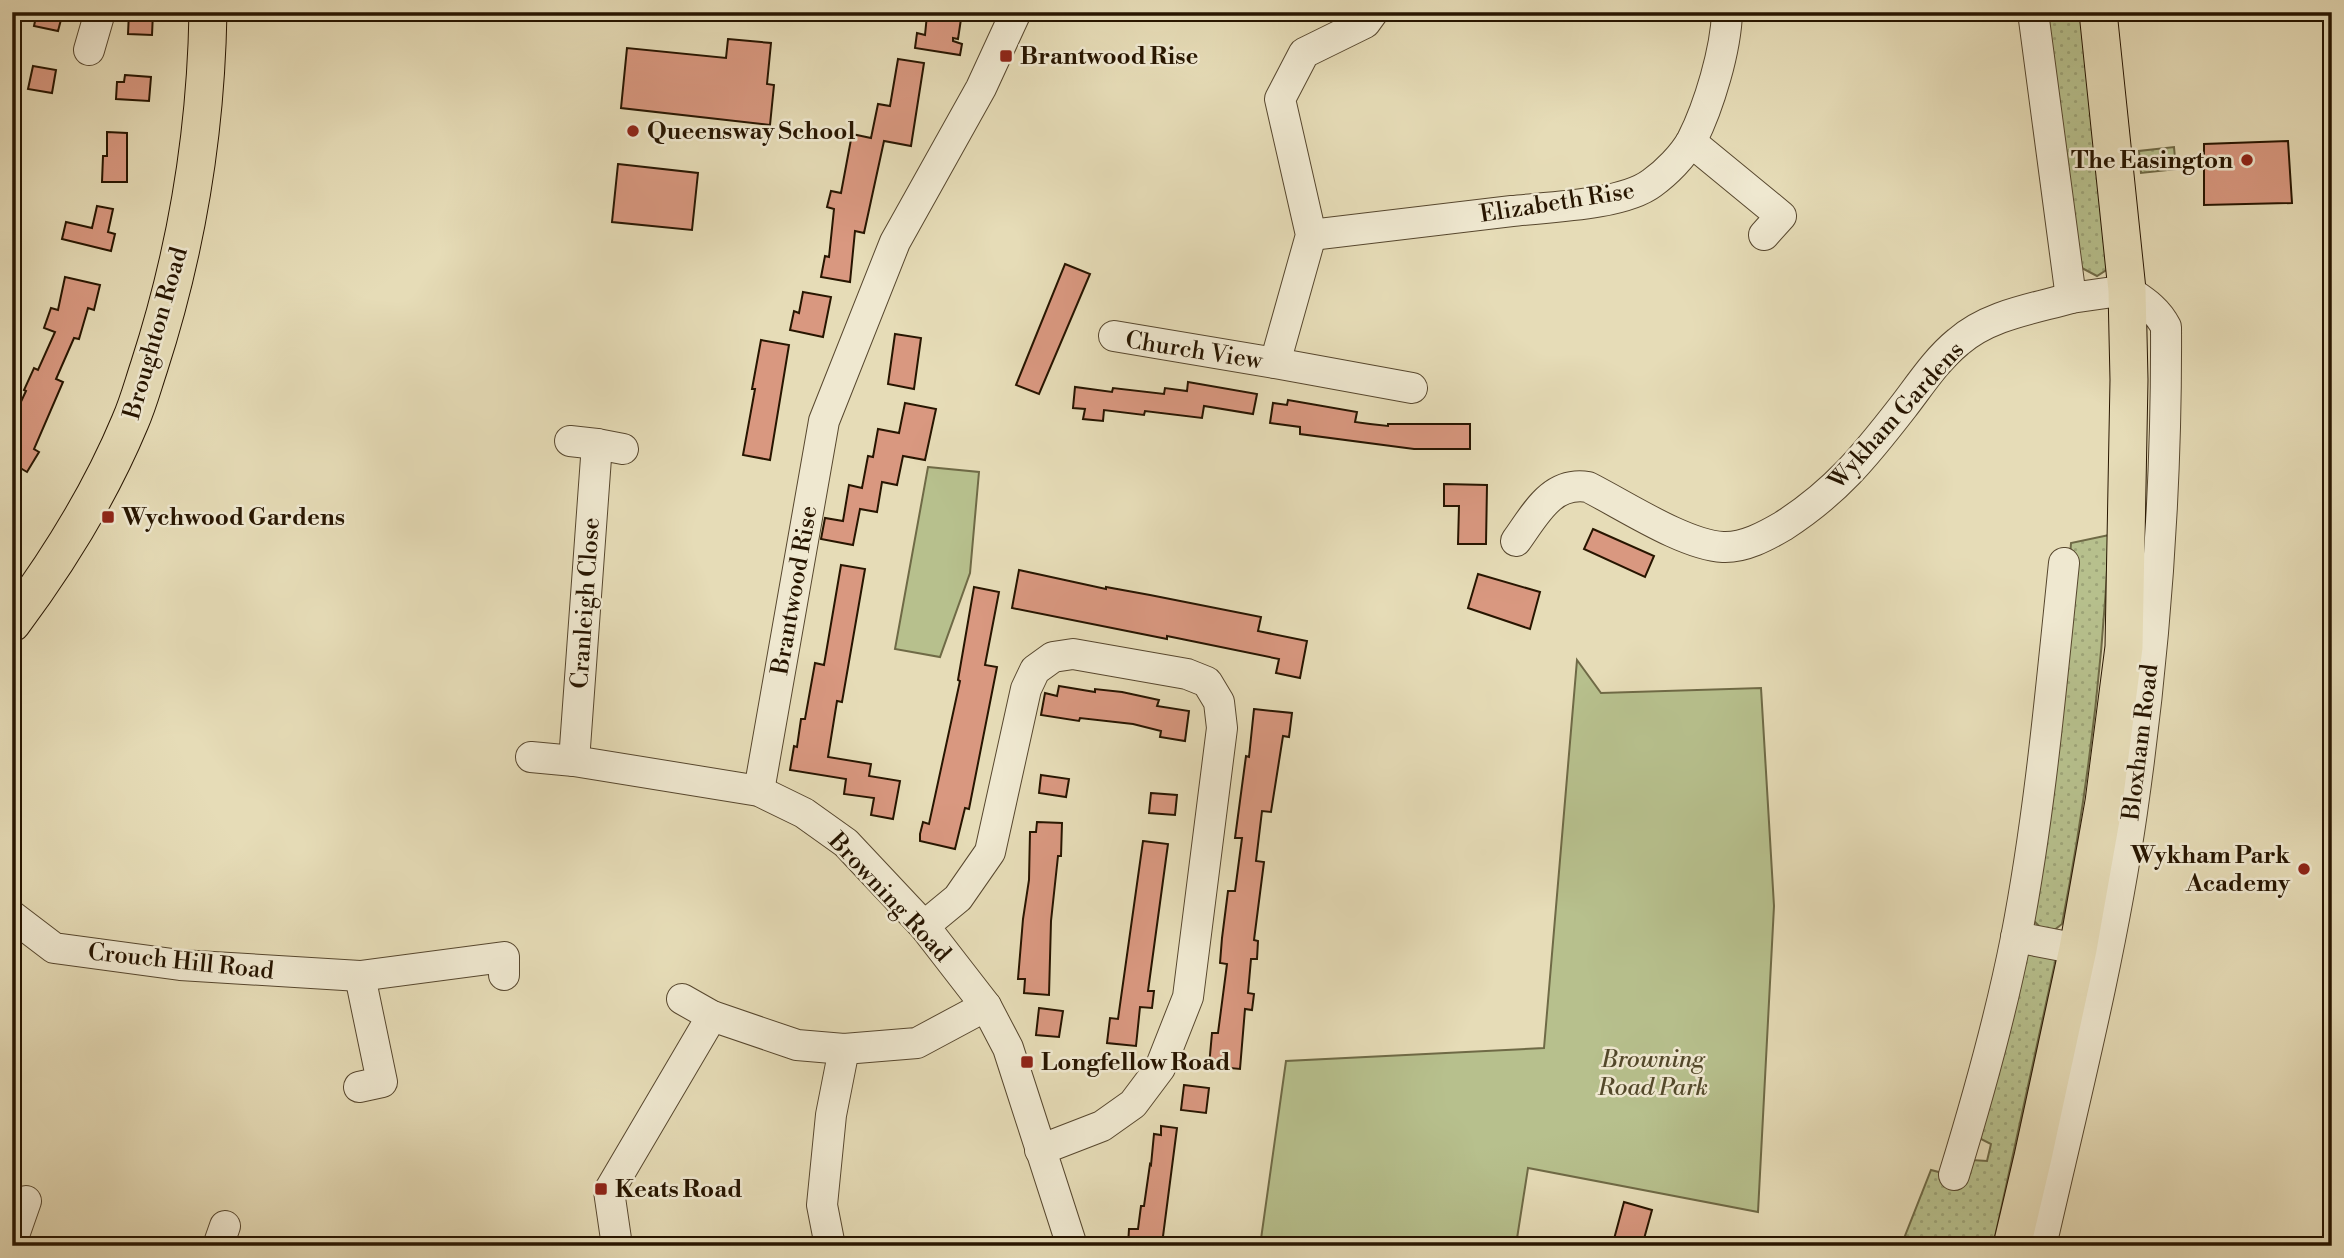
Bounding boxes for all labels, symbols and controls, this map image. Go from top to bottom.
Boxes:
place label: Brantwood Rise [1020,42,1198,72]
marker: Brantwood Rise [998,48,1014,64]
place label: Queensway School [647,117,855,147]
marker: Queensway School [625,123,641,139]
place label: The Easington [2071,146,2233,176]
marker: The Easington [2239,152,2255,168]
street label: Elizabeth Rise [1478,176,1637,230]
street label: Broughton Road [117,244,195,424]
street label: Church View [1123,325,1266,377]
street label: Wykham Gardens [1822,336,1971,496]
place label: Wychwood Gardens [121,503,345,533]
street label: Brantwood Rise [765,503,825,678]
marker: Wychwood Gardens [100,509,116,525]
street label: Cranleigh Close [565,516,607,690]
street label: Bloxham Road [2116,662,2166,823]
street label: Browning Road [821,826,957,969]
place label: Wykham Park Academy [2130,841,2291,899]
marker: Wykham Park Academy [2296,861,2312,877]
street label: Crouch Hill Road [86,937,276,987]
park label: Browning Road Park [1597,1045,1708,1103]
place label: Longfellow Road [1041,1048,1230,1078]
marker: Longfellow Road [1019,1054,1035,1070]
place label: Keats Road [615,1175,742,1205]
marker: Keats Road [593,1181,609,1197]

